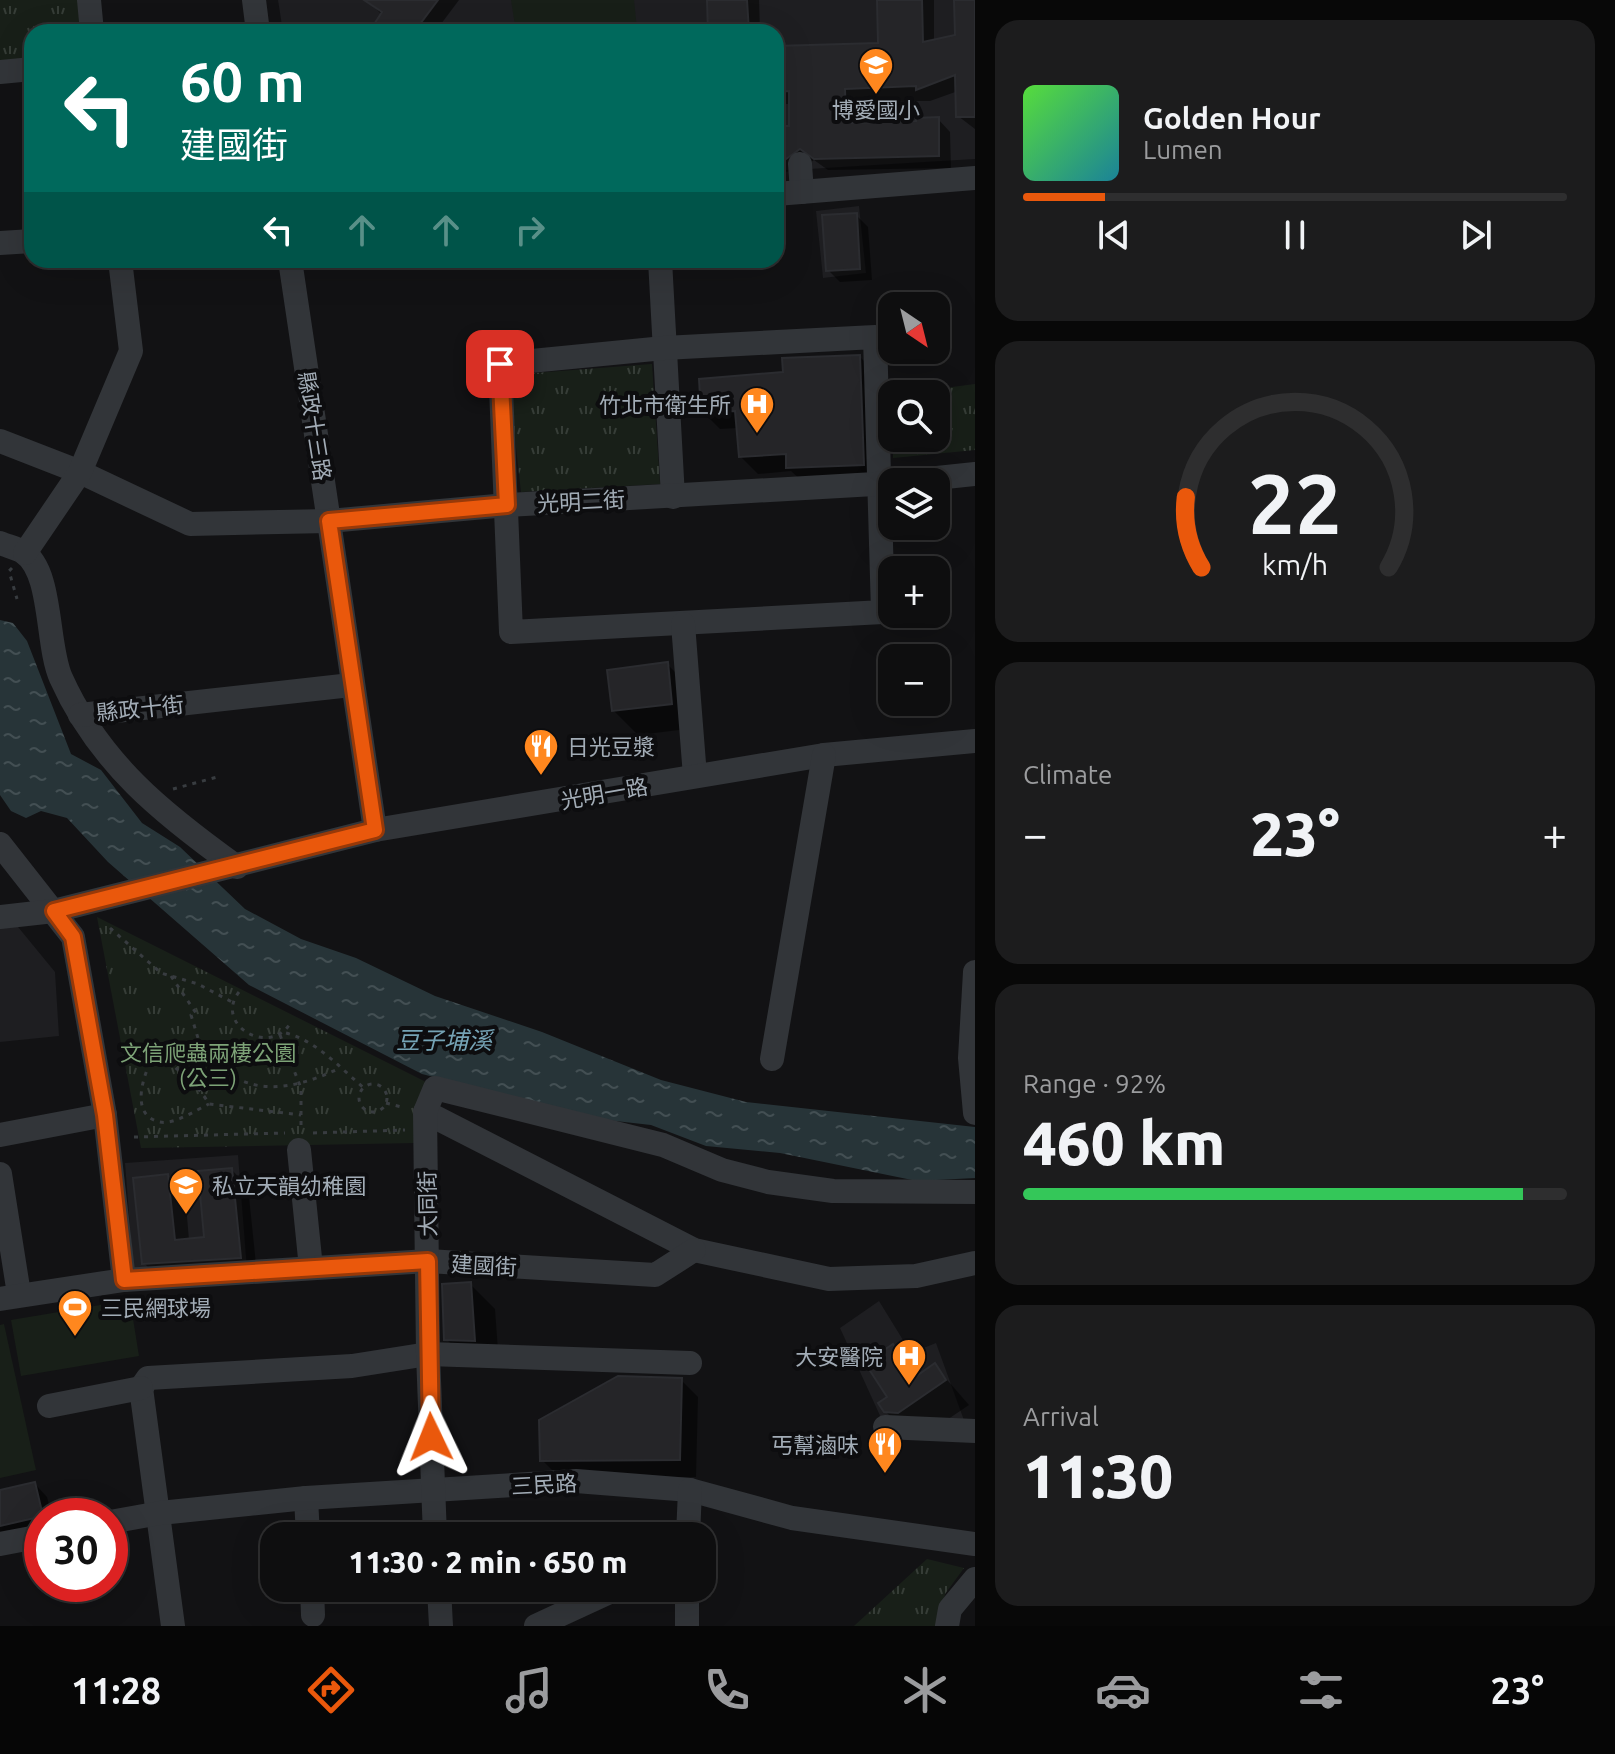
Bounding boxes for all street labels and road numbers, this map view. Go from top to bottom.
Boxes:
street label: 縣政十三路 [294,370,336,482]
street label: 光明二街 [536,486,626,516]
street label: 縣政十街 [95,691,185,725]
street label: 光明一路 [558,773,650,813]
street label: 大同街 [414,1171,440,1237]
street label: 建國街 [450,1251,518,1279]
street label: 三民路 [510,1470,578,1498]

